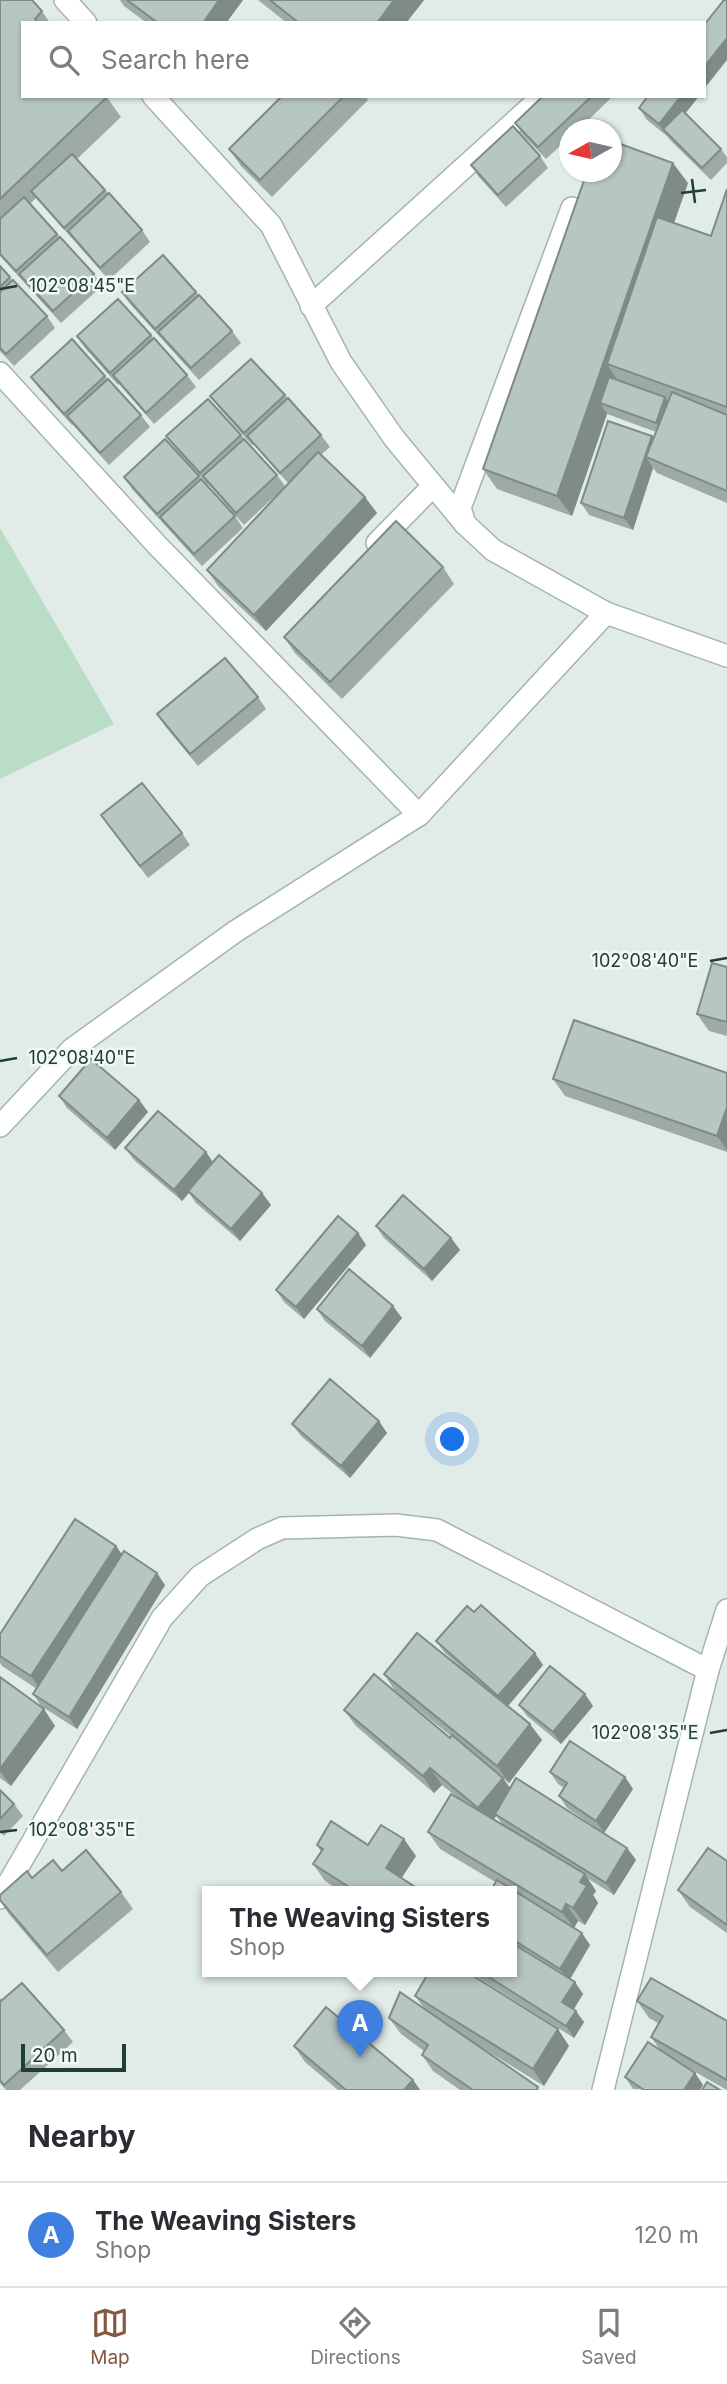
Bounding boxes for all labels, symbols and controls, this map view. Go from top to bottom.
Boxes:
search box [21,21,706,98]
icon: search [45,41,83,79]
text: Search here [101,44,250,75]
north arrow [559,119,622,182]
text: 102°08'45"E [29,275,135,296]
text: 102°08'40"E [592,950,698,971]
text: 102°08'40"E [29,1047,135,1068]
your location [435,1422,469,1456]
text: 102°08'35"E [591,1722,699,1743]
text: 102°08'35"E [28,1819,136,1840]
popup [202,1886,517,1977]
text: The Weaving Sisters [229,1902,490,1933]
text: Shop [229,1933,285,1961]
pin: A [337,2000,383,2058]
scale bar [21,2041,126,2073]
text: 20 m [32,2044,78,2067]
text: Nearby [28,2118,136,2154]
text: The Weaving Sisters [95,2205,356,2236]
text: A [42,2221,60,2249]
text: 120 m [634,2221,699,2249]
text: Shop [95,2236,151,2264]
tab: Map [90,2304,130,2369]
tab: Directions [310,2304,401,2369]
tab: Saved [581,2304,637,2369]

